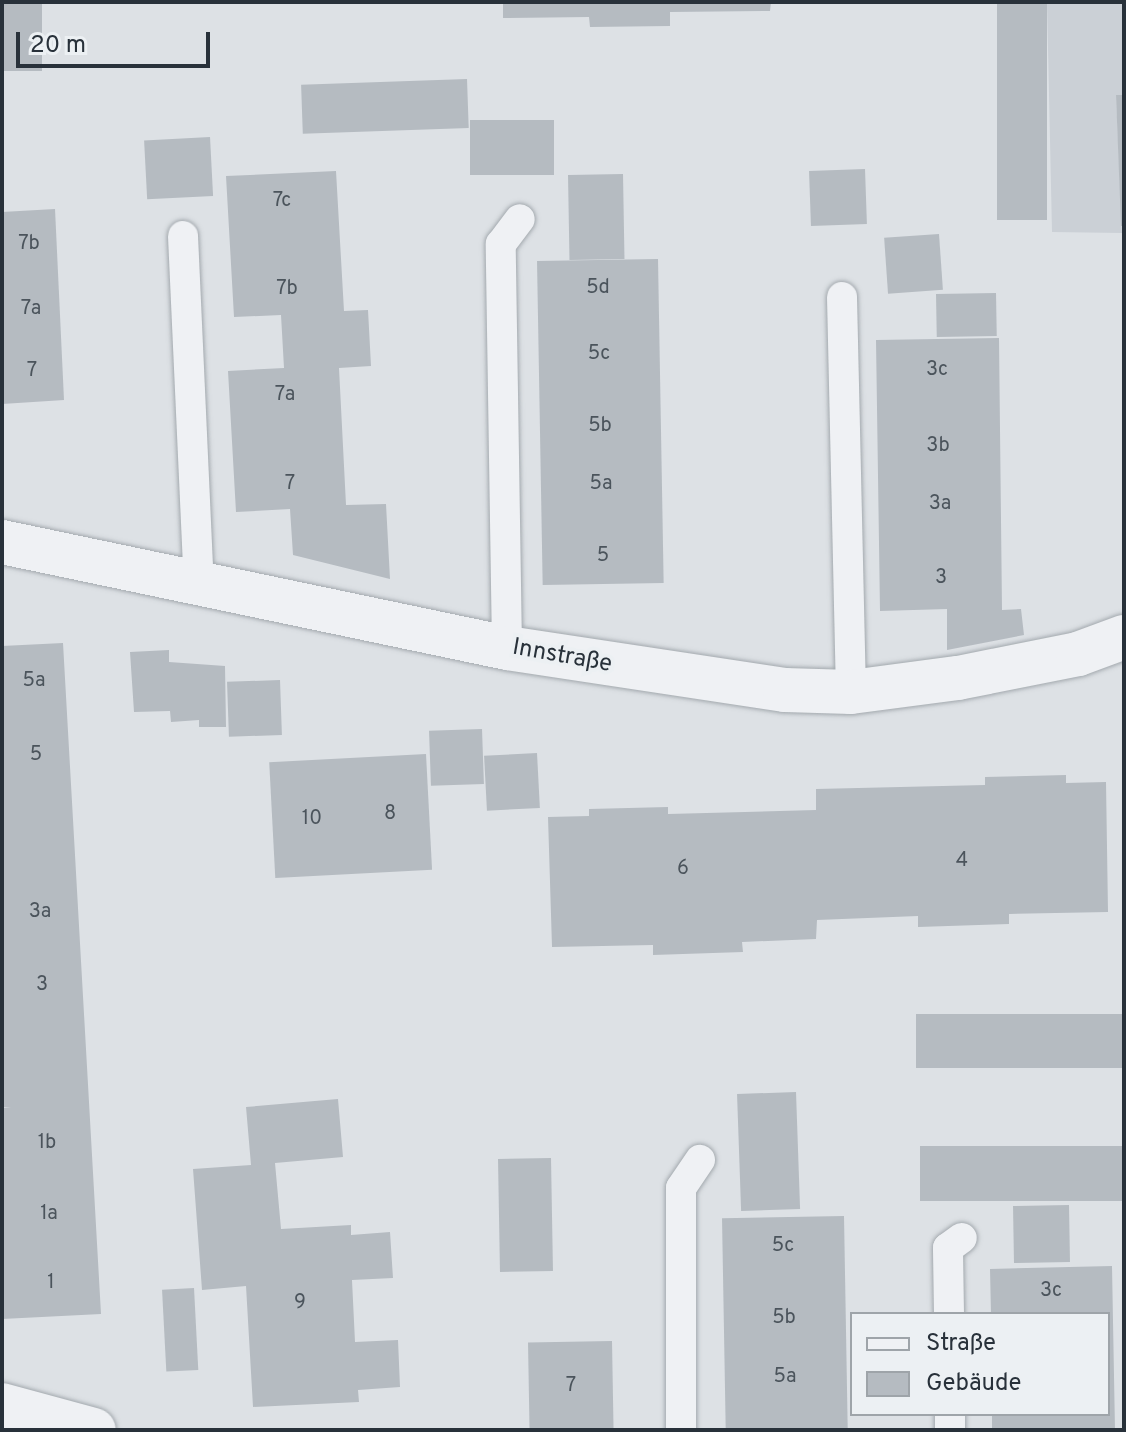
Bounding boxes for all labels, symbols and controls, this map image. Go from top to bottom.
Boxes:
scale bar [20,16,214,66]
text: 20 m [30,31,86,61]
house number: 7c [273,189,291,213]
house number: 7b [18,232,40,256]
house number: 5d [586,276,610,300]
house number: 7b [276,277,298,301]
house number: 7a [21,297,41,321]
house number: 5c [588,342,610,366]
house number: 3c [926,358,948,382]
house number: 7 [27,359,37,383]
house number: 7a [275,383,295,407]
house number: 5b [588,414,612,438]
house number: 3b [926,434,950,458]
house number: 7 [285,472,295,496]
house number: 5a [590,472,612,496]
house number: 3a [929,492,951,516]
house number: 5 [597,544,609,568]
house number: 3 [935,566,947,590]
street label: Innstraße [510,634,614,680]
house number: 5a [23,669,45,693]
house number: 5 [30,743,42,767]
house number: 8 [384,802,396,826]
house number: 10 [302,807,322,831]
house number: 4 [956,849,968,873]
house number: 6 [677,857,689,881]
house number: 3a [29,900,51,924]
house number: 3 [36,973,48,997]
house number: 1b [38,1131,56,1155]
house number: 1a [40,1202,58,1226]
house number: 5c [772,1234,794,1258]
house number: 1 [47,1271,55,1295]
house number: 3c [1040,1279,1062,1303]
house number: 9 [294,1291,306,1315]
house number: 5b [772,1306,796,1330]
legend [850,1312,1110,1416]
text: Straße [926,1329,996,1359]
house number: 5a [774,1365,796,1389]
text: Gebäude [926,1369,1021,1399]
house number: 7 [566,1374,576,1398]

